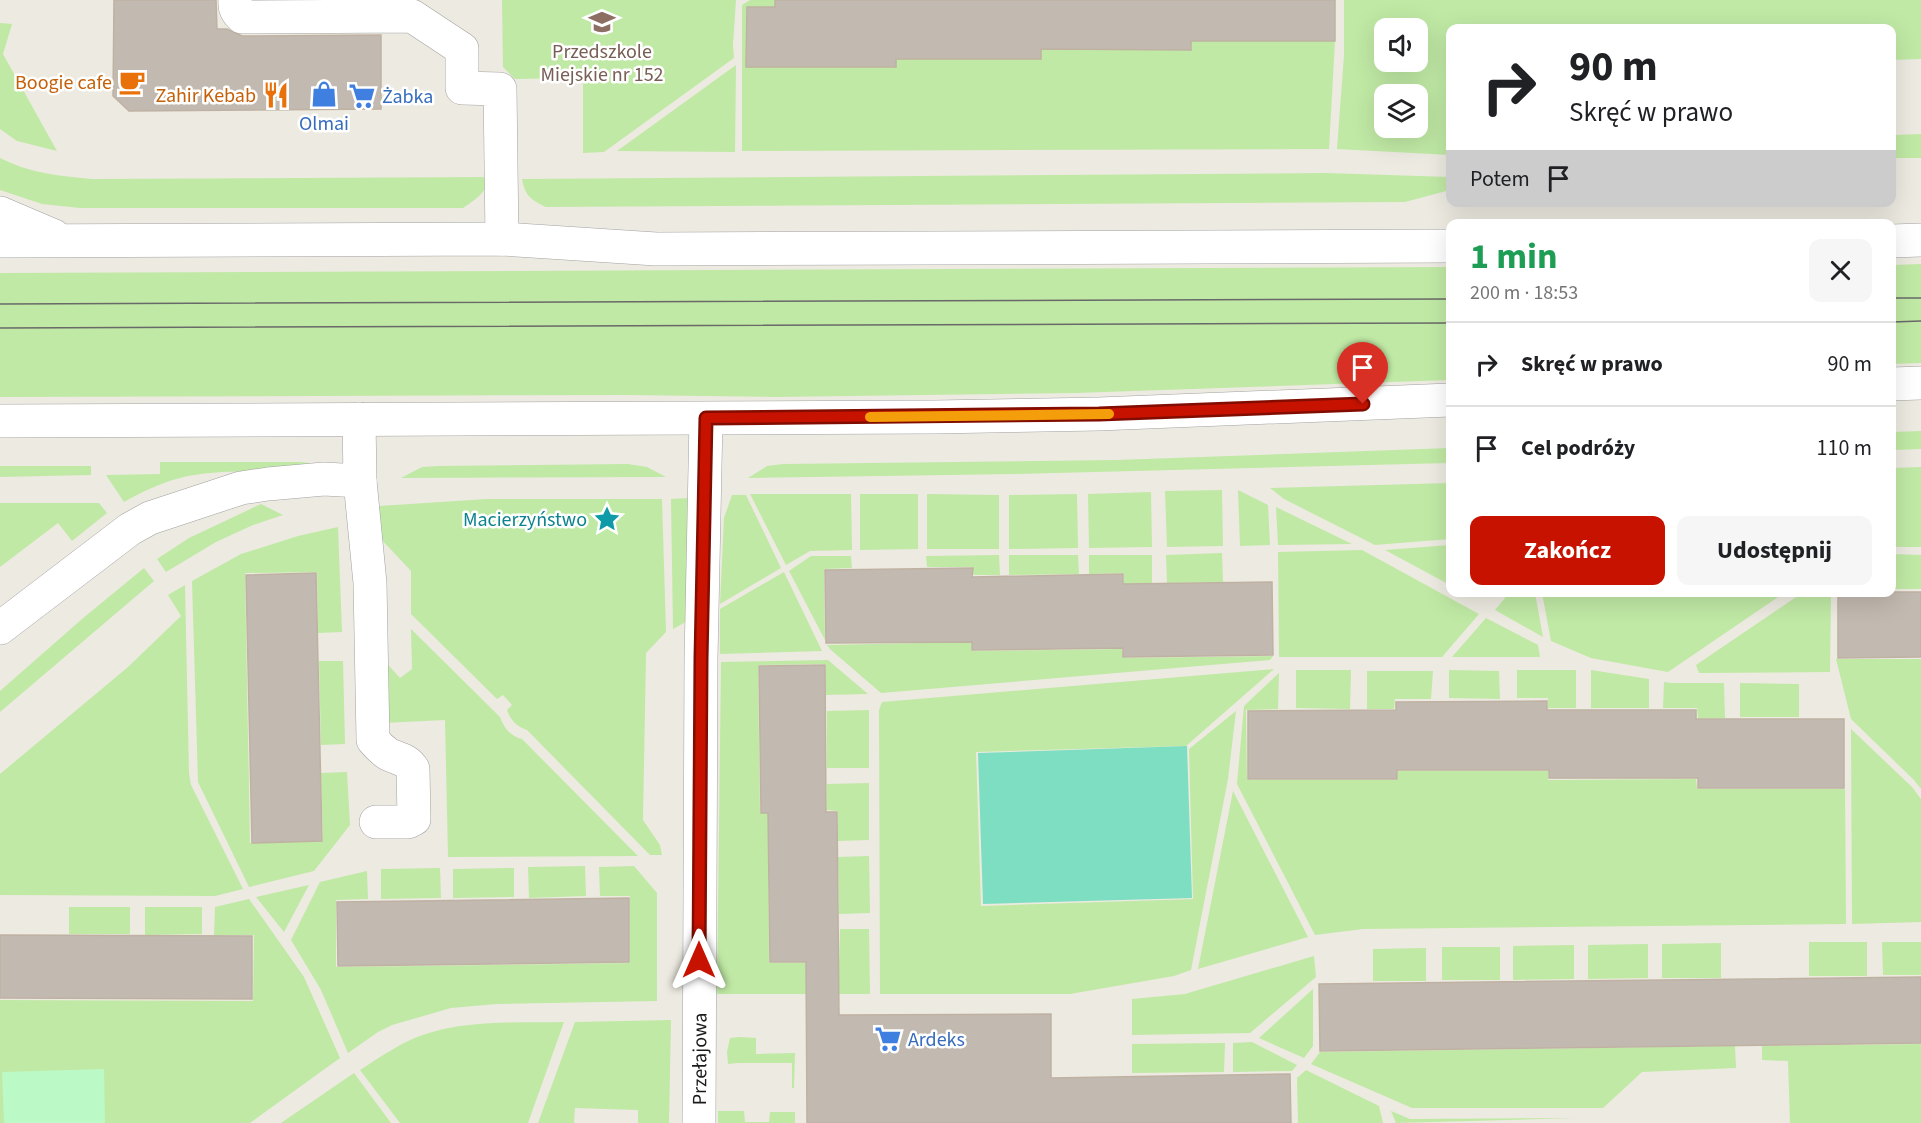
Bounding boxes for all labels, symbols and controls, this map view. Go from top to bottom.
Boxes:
school or university icon: Przedszkole Miejskie nr 152 [587,7,617,37]
map controls [1374,18,1428,138]
button: sound [1374,18,1428,72]
text: 90 m [1569,37,1658,97]
place label: Przedszkole Miejskie nr 152 [540,38,664,89]
icon: right [1470,48,1548,126]
cafe icon: Boogie cafe [117,67,147,97]
place label: Boogie cafe [15,69,112,97]
shop icon: Olmai [309,79,339,109]
restaurant icon: Zahir Kebab [261,80,291,110]
supermarket icon: Żabka [347,81,377,111]
place label: Zahir Kebab [155,82,256,110]
place label: Żabka [382,83,433,111]
button: layers [1374,84,1428,138]
text: Skręć w prawo [1569,93,1733,132]
place label: Olmai [299,110,349,138]
icon: arrive [1542,162,1575,195]
text: Potem [1470,163,1530,195]
text: 1 min [1470,231,1558,282]
button: close [1809,239,1872,302]
text: 200 m · 18:53 [1470,279,1578,307]
pin [1337,342,1388,404]
icon: right [1470,348,1503,381]
text: Skręć w prawo [1521,348,1663,380]
text: 90 m [1827,348,1872,380]
icon: arrive [1346,351,1379,384]
icon: arrive [1470,432,1503,465]
text: Cel podróży [1521,432,1635,464]
text: 110 m [1817,432,1872,464]
place icon: Macierzyństwo [592,504,622,534]
place label: Macierzyństwo [463,506,587,534]
button: Zakończ [1470,516,1665,585]
button: Udostępnij [1677,516,1872,585]
position arrow [667,928,731,992]
street label: Przełajowa [686,1013,714,1105]
supermarket icon: Ardeks [873,1024,903,1054]
place label: Ardeks [908,1026,965,1054]

